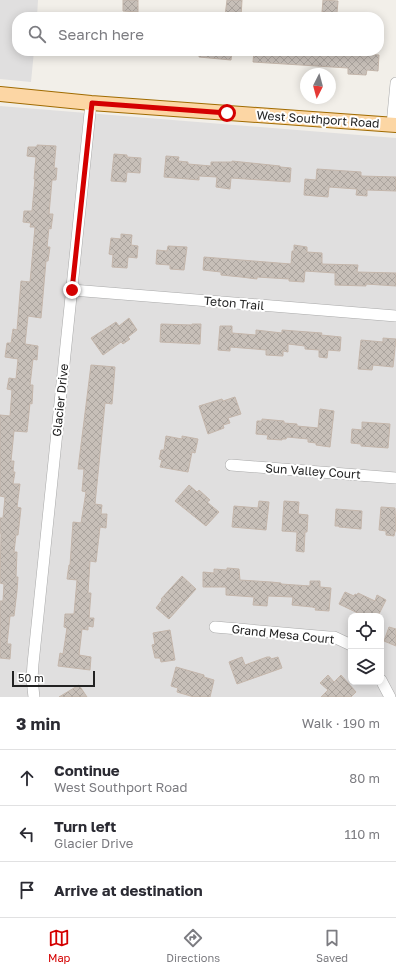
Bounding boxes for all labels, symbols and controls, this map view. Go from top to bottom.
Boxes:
search box [12,12,384,56]
icon: search [26,23,48,45]
text: Search here [58,25,144,43]
north arrow [300,68,336,104]
route start [218,104,236,122]
street label: West Southport Road [256,107,380,131]
route end [63,281,81,299]
street label: Teton Trail [203,293,265,313]
street label: Glacier Drive [49,363,71,437]
street label: Sun Valley Court [265,460,361,482]
map controls [348,613,384,685]
button: locate [348,613,384,649]
street label: Grand Mesa Court [231,621,335,647]
button: layers [348,649,384,685]
scale bar [12,669,95,688]
text: 50 m [18,671,44,684]
text: 3 min [16,713,60,734]
text: Walk · 190 m [302,715,380,731]
text: Continue [54,761,120,779]
icon: ahead [16,767,38,789]
text: 80 m [349,770,380,786]
text: West Southport Road [54,779,187,795]
text: Turn left [54,817,116,835]
icon: left [16,823,38,845]
text: 110 m [345,826,380,842]
text: Glacier Drive [54,835,133,851]
icon: arrive [16,879,38,901]
text: Arrive at destination [54,881,203,899]
tab: Map [48,927,70,964]
tab: Directions [166,927,220,964]
tab: Saved [316,927,348,964]

